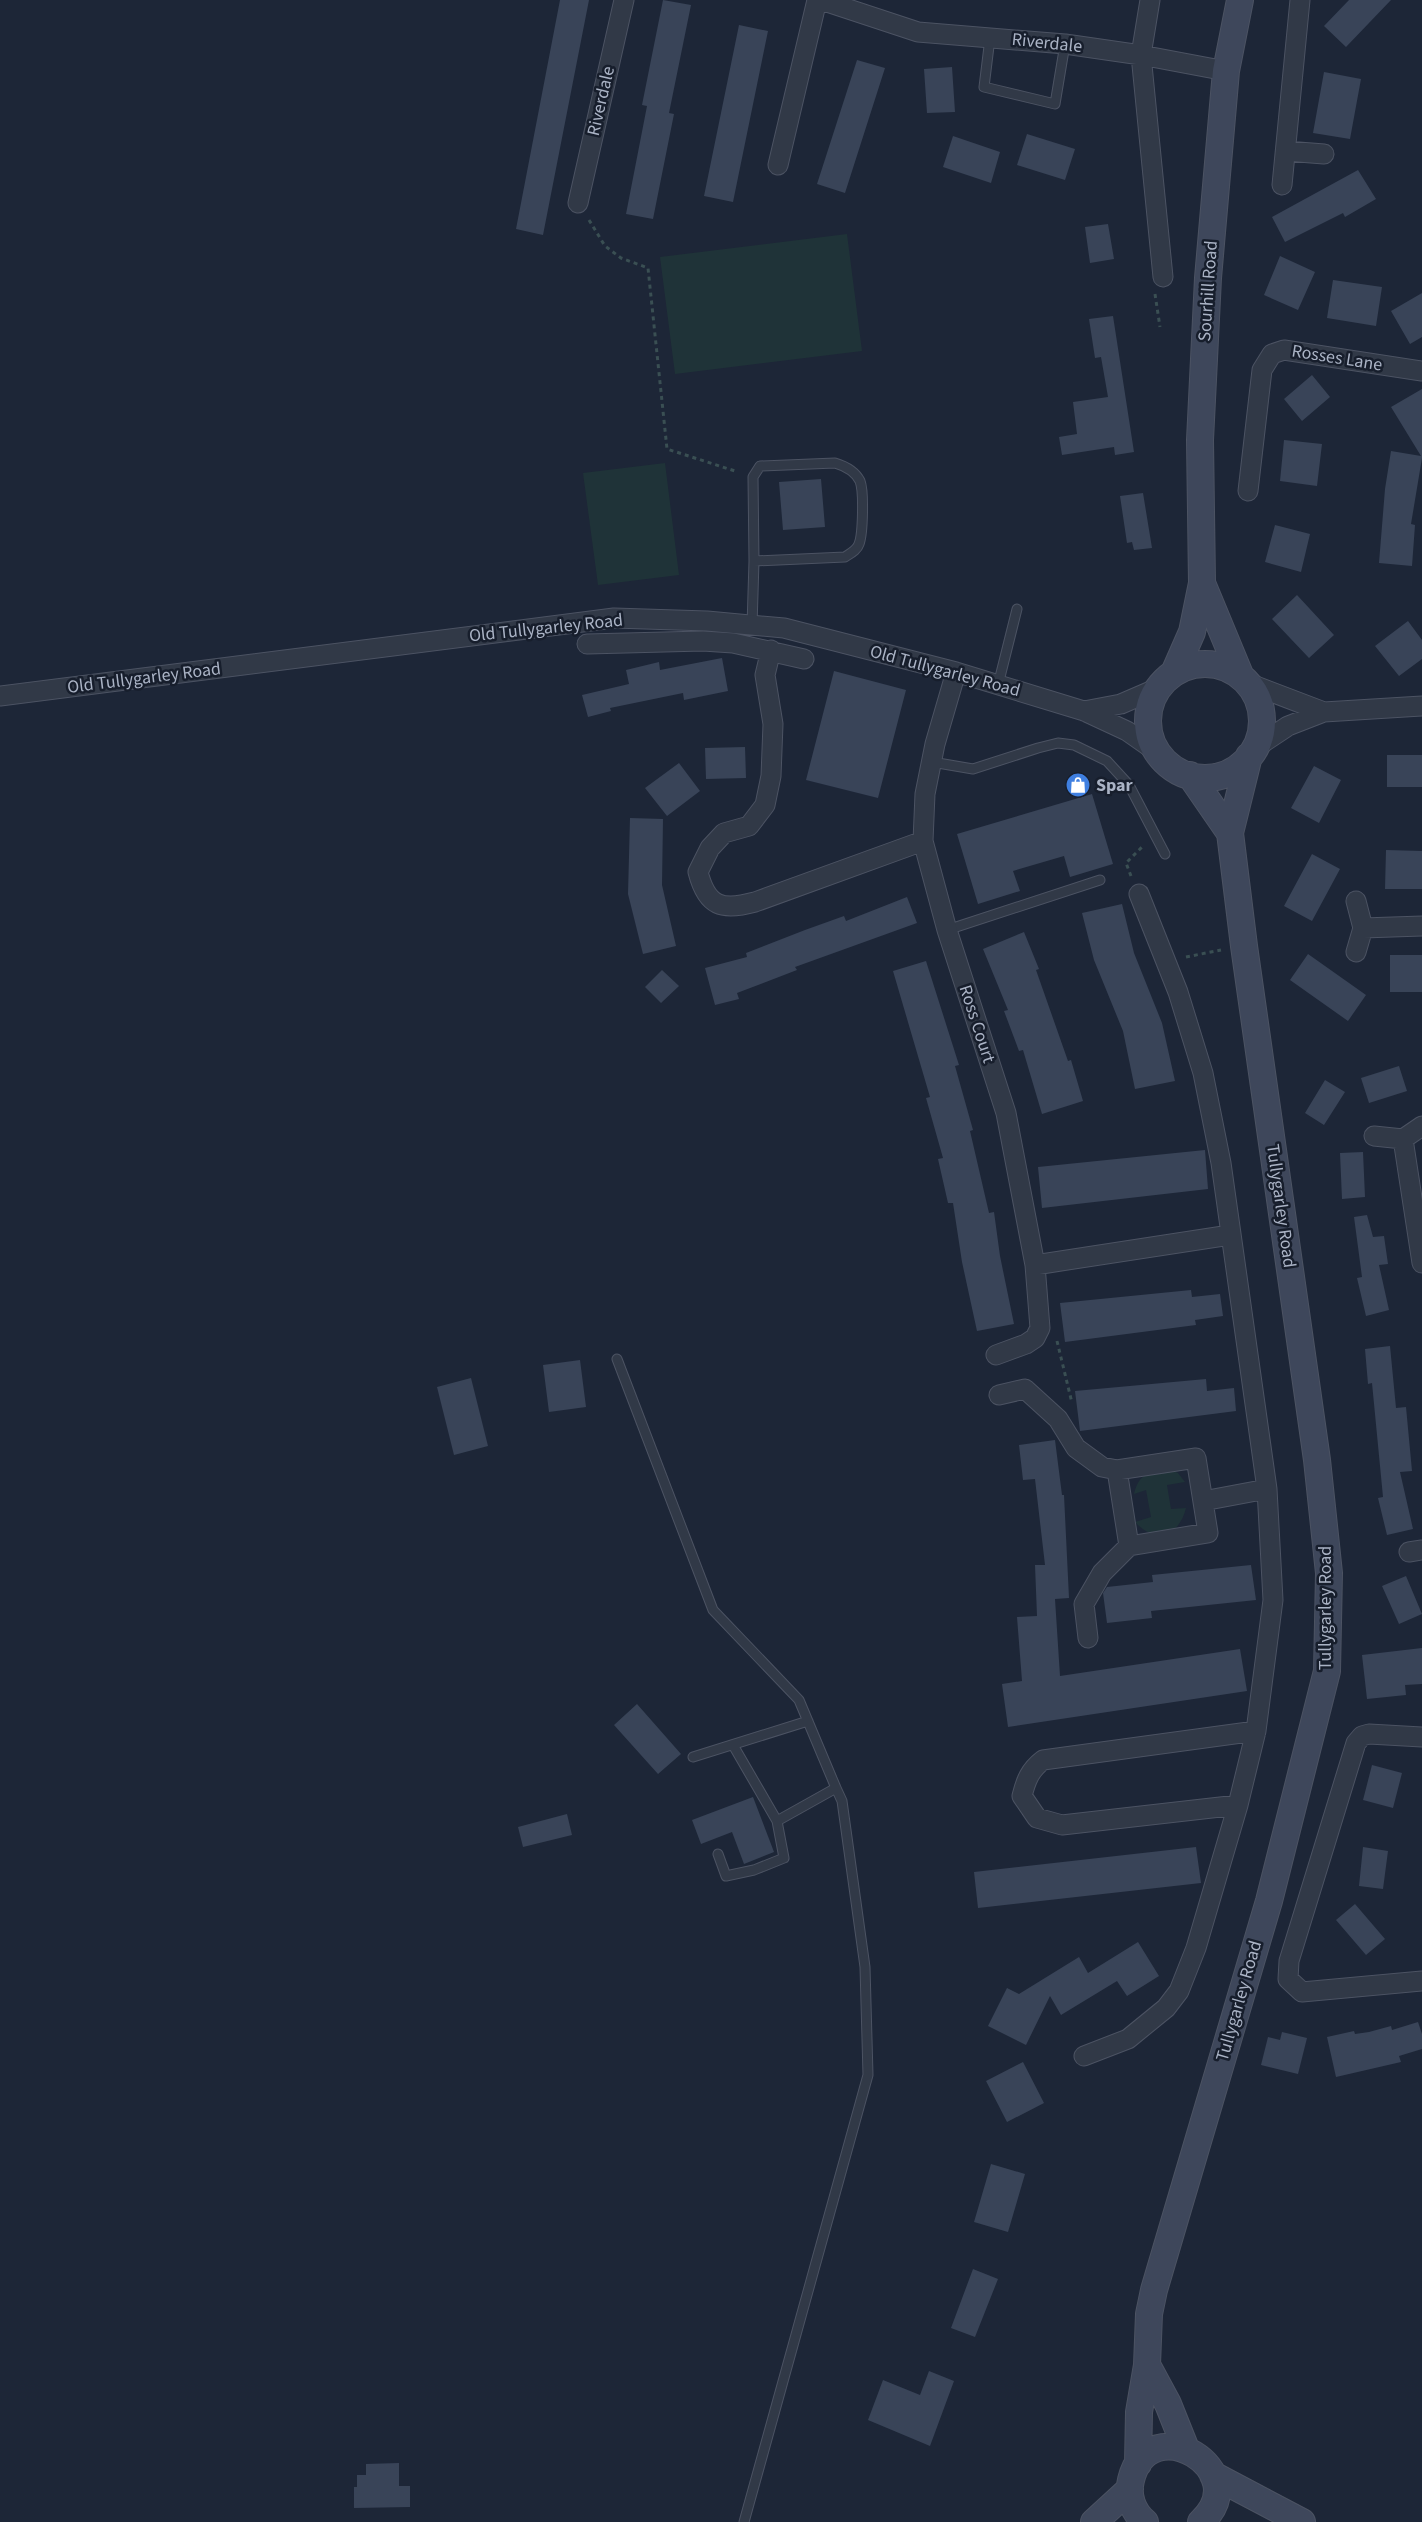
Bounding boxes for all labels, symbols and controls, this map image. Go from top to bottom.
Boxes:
street label: Riverdale [1011,27,1083,59]
street label: Riverdale [581,64,621,138]
street label: Sourhill Road [1192,240,1224,342]
street label: Rosses Lane [1290,338,1384,378]
street label: Old Tullygarley Road [468,607,624,649]
street label: Old Tullygarley Road [867,639,1023,703]
street label: Old Tullygarley Road [66,656,222,700]
shop icon: Spar [1065,772,1091,798]
place label: Spar [1096,773,1134,798]
street label: Ross Court [953,982,1001,1066]
street label: Tullygarley Road [1260,1143,1302,1269]
street label: Tullygarley Road [1313,1546,1338,1670]
street label: Tullygarley Road [1210,1938,1268,2064]

